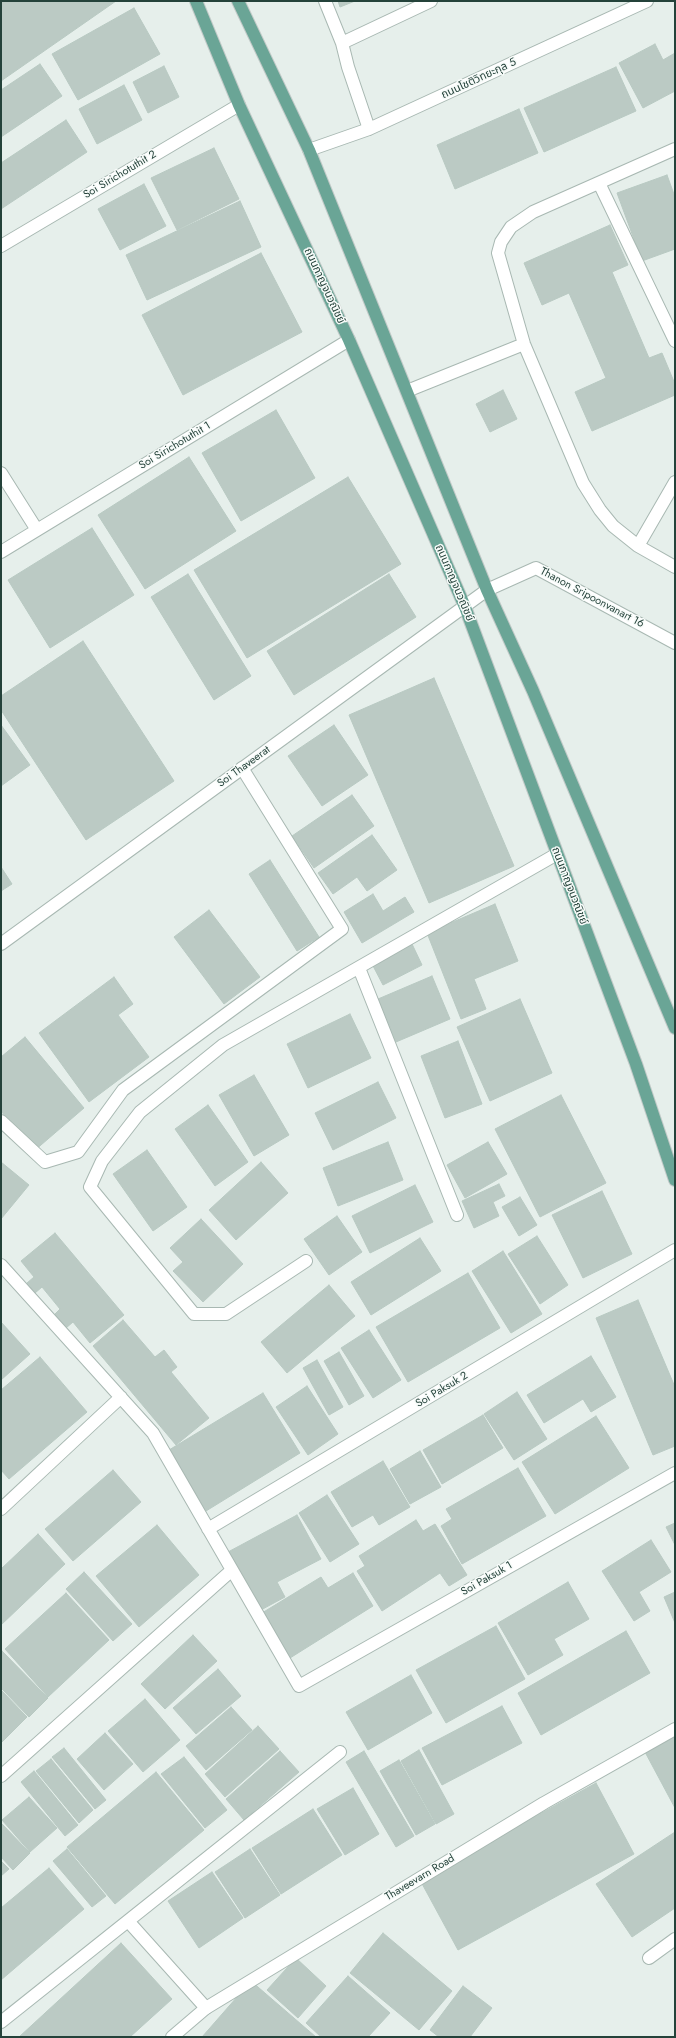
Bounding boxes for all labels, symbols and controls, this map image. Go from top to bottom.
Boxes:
street label: ถนนโชติวิทยะกุล 5 [439,56,519,102]
street label: Soi Sirichotuthit 2 [81,148,159,202]
street label: ถนนกาญจนวณิชย์ [301,246,347,326]
street label: Soi Sirichotuthit 1 [137,419,213,473]
street label: ถนนกาญจนวณิชย์ [432,543,476,623]
street label: Thanon Sripoonvanart 16 [538,565,646,631]
street label: Soi Thaveerat [215,743,273,791]
street label: ถนนกาญจนวณิชย์ [548,845,590,927]
street label: Soi Paksuk 2 [413,1369,471,1411]
street label: Soi Paksuk 1 [459,1559,515,1599]
street label: Thaveevarn Road [383,1852,457,1904]

